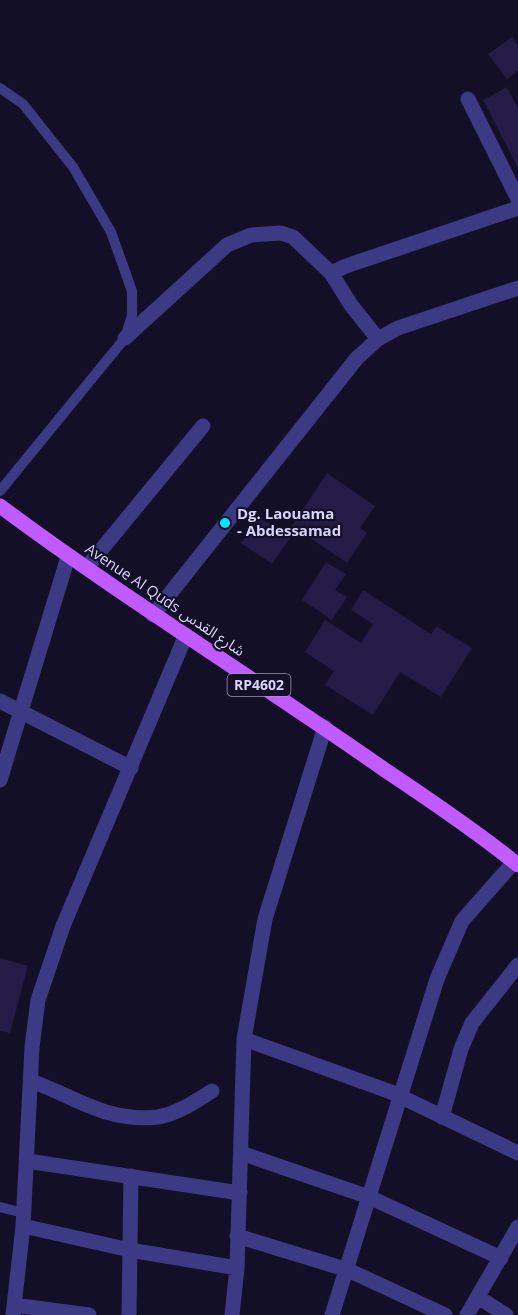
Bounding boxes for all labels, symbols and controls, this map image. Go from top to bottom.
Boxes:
place label: Dg. Laouama - Abdessamad [237,503,341,540]
marker: Dg. Laouama - Abdessamad [218,516,232,530]
street label: Avenue Al Quds شارع القدس [80,538,249,663]
road number: RP4602 [228,674,290,696]

